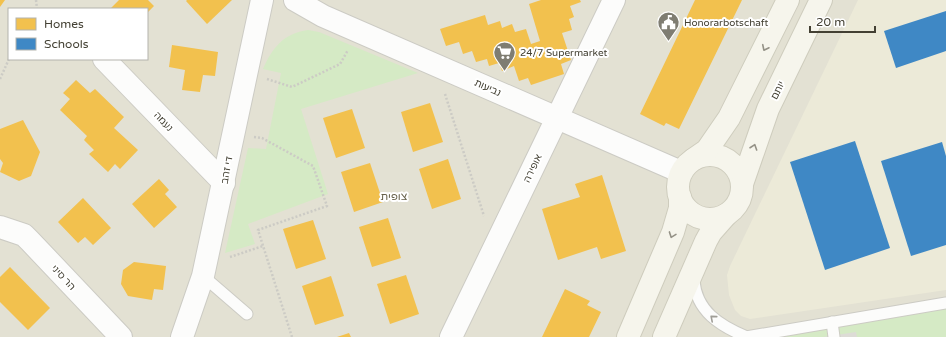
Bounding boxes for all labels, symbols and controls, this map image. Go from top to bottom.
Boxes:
legend [8,8,148,60]
scale bar [810,8,875,34]
public building icon: Honorarbotschaft [656,9,682,42]
text: 20 m [816,15,845,29]
text: Homes [44,17,84,31]
place label: Honorarbotschaft [684,17,769,29]
text: Schools [44,37,89,51]
supermarket icon: 24/7 Supermarket [491,39,517,72]
one-way arrow [762,43,770,51]
place label: 24/7 Supermarket [520,47,608,59]
street label: נביעות [472,77,503,99]
street label: יותם [768,79,787,102]
street label: נעמה [151,109,176,134]
one-way arrow [750,143,758,150]
street label: אופירה [521,152,545,185]
street label: די זהב [219,155,235,185]
district label: צופית [381,190,408,203]
one-way arrow [669,231,677,238]
street label: הר סיני [49,263,78,293]
one-way arrow [710,315,718,322]

